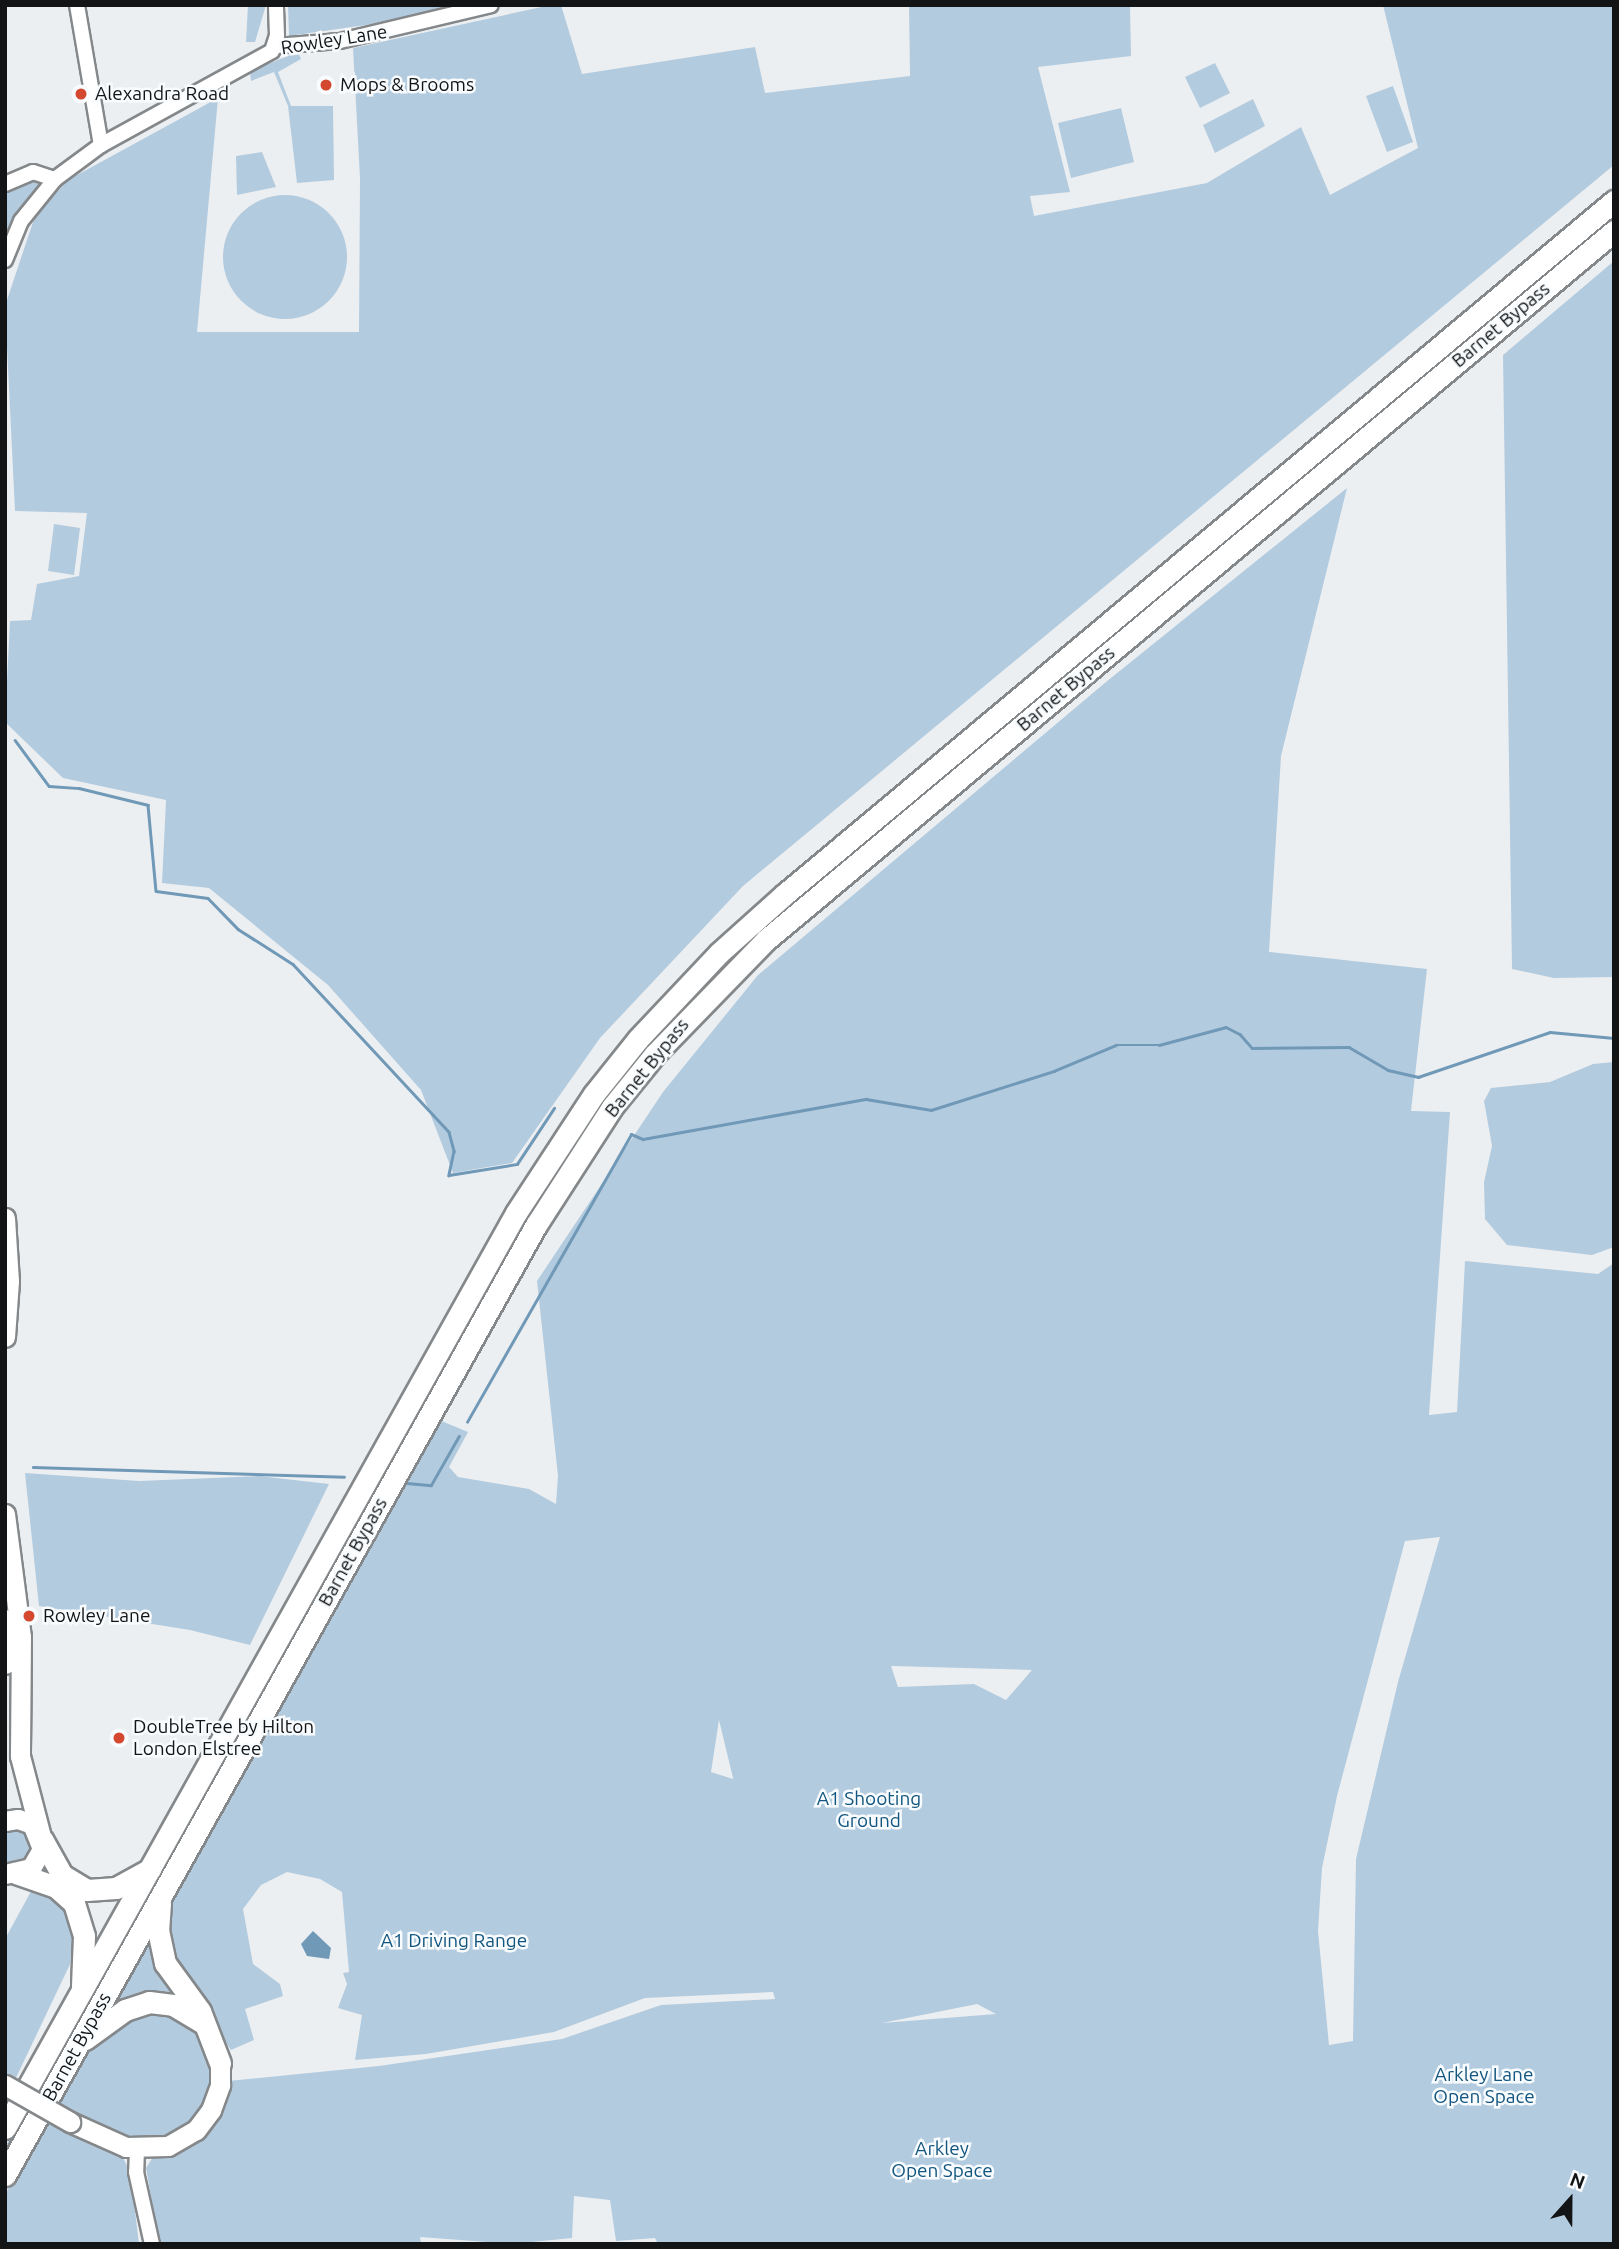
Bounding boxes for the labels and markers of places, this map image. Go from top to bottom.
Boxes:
place label: Mops & Brooms [340,74,474,96]
marker: Mops & Brooms [318,77,334,93]
place label: Alexandra Road [95,83,229,105]
marker: Alexandra Road [73,86,89,102]
place label: Rowley Lane [43,1605,150,1627]
marker: Rowley Lane [21,1608,37,1624]
place label: DoubleTree by Hilton London Elstree [133,1716,314,1760]
marker: DoubleTree by Hilton London Elstree [111,1730,127,1746]

